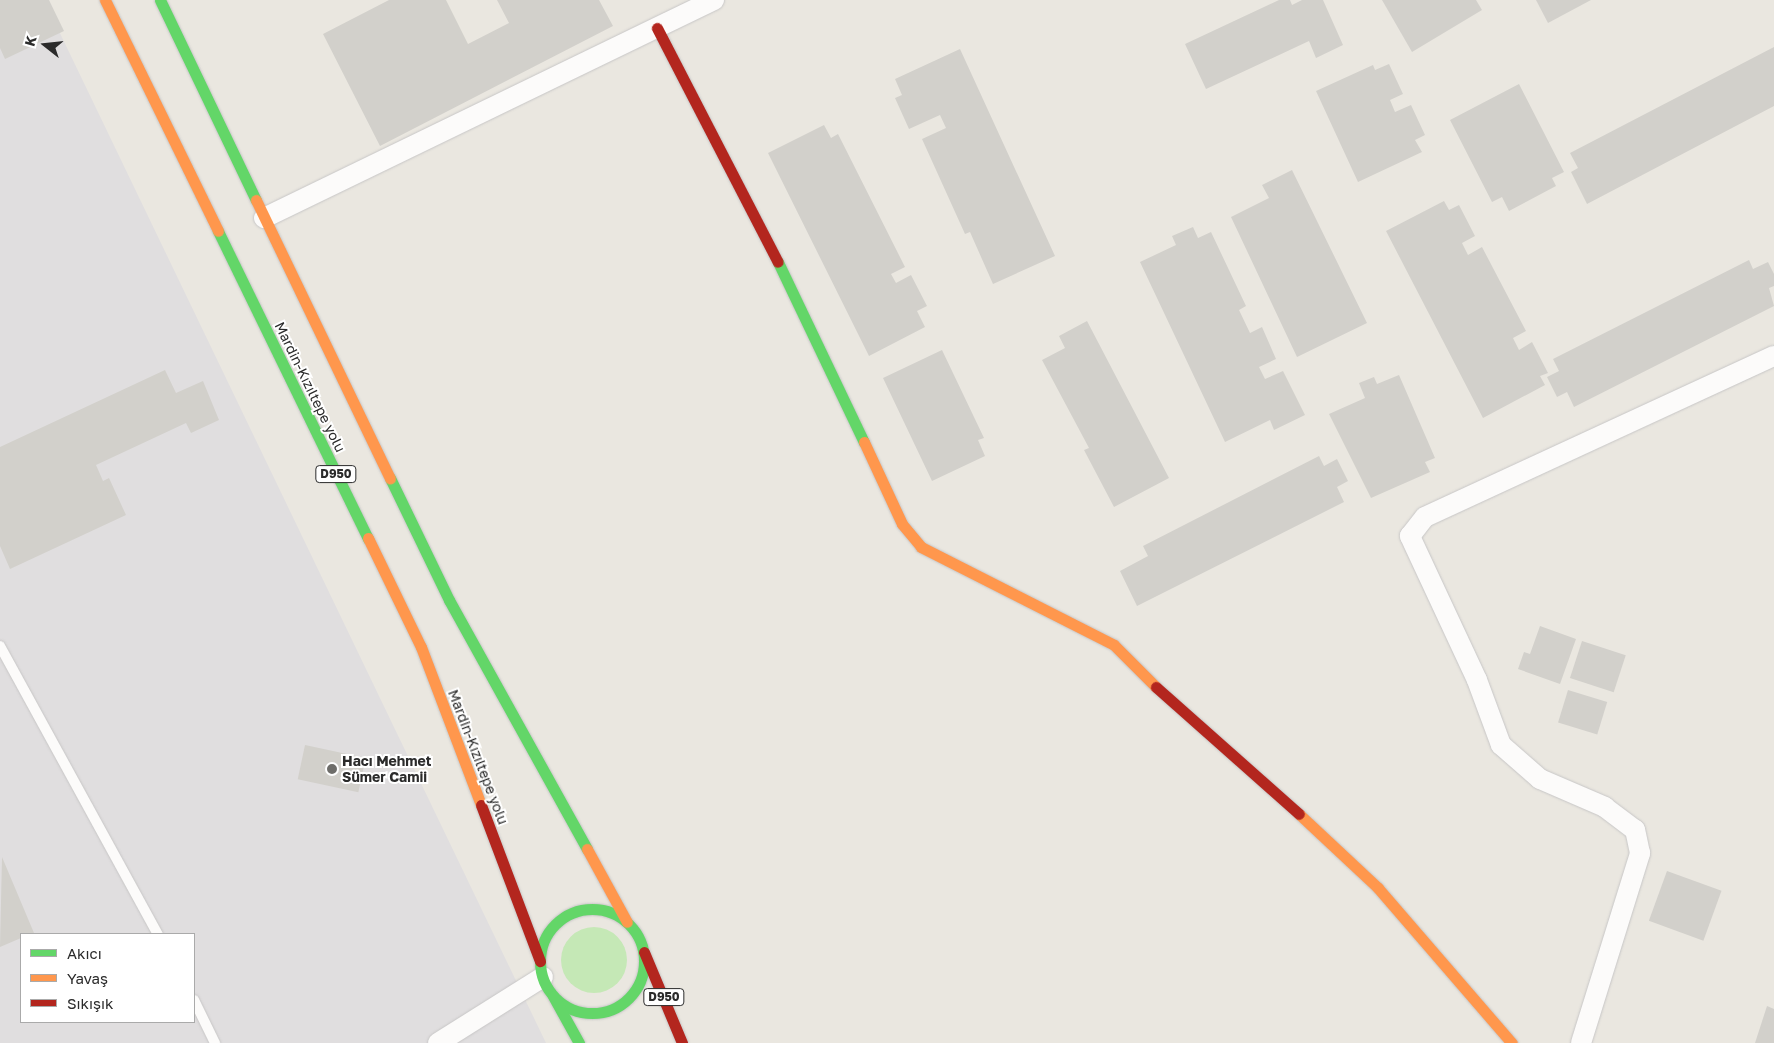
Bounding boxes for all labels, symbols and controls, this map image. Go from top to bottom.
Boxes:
north arrow [20,20,70,70]
text: K [21,34,40,48]
street label: Mardin-Kızıltepe yolu [271,319,349,455]
road number: D950 [315,464,357,484]
street label: Mardin-Kızıltepe yolu [445,687,511,827]
place label: Hacı Mehmet Sümer Camii [342,753,431,786]
marker: Hacı Mehmet Sümer Camii [326,763,338,775]
legend [20,933,195,1023]
text: Akıcı [67,944,102,962]
text: Yavaş [67,969,108,987]
road number: D950 [643,988,685,1006]
text: Sıkışık [67,994,114,1012]

